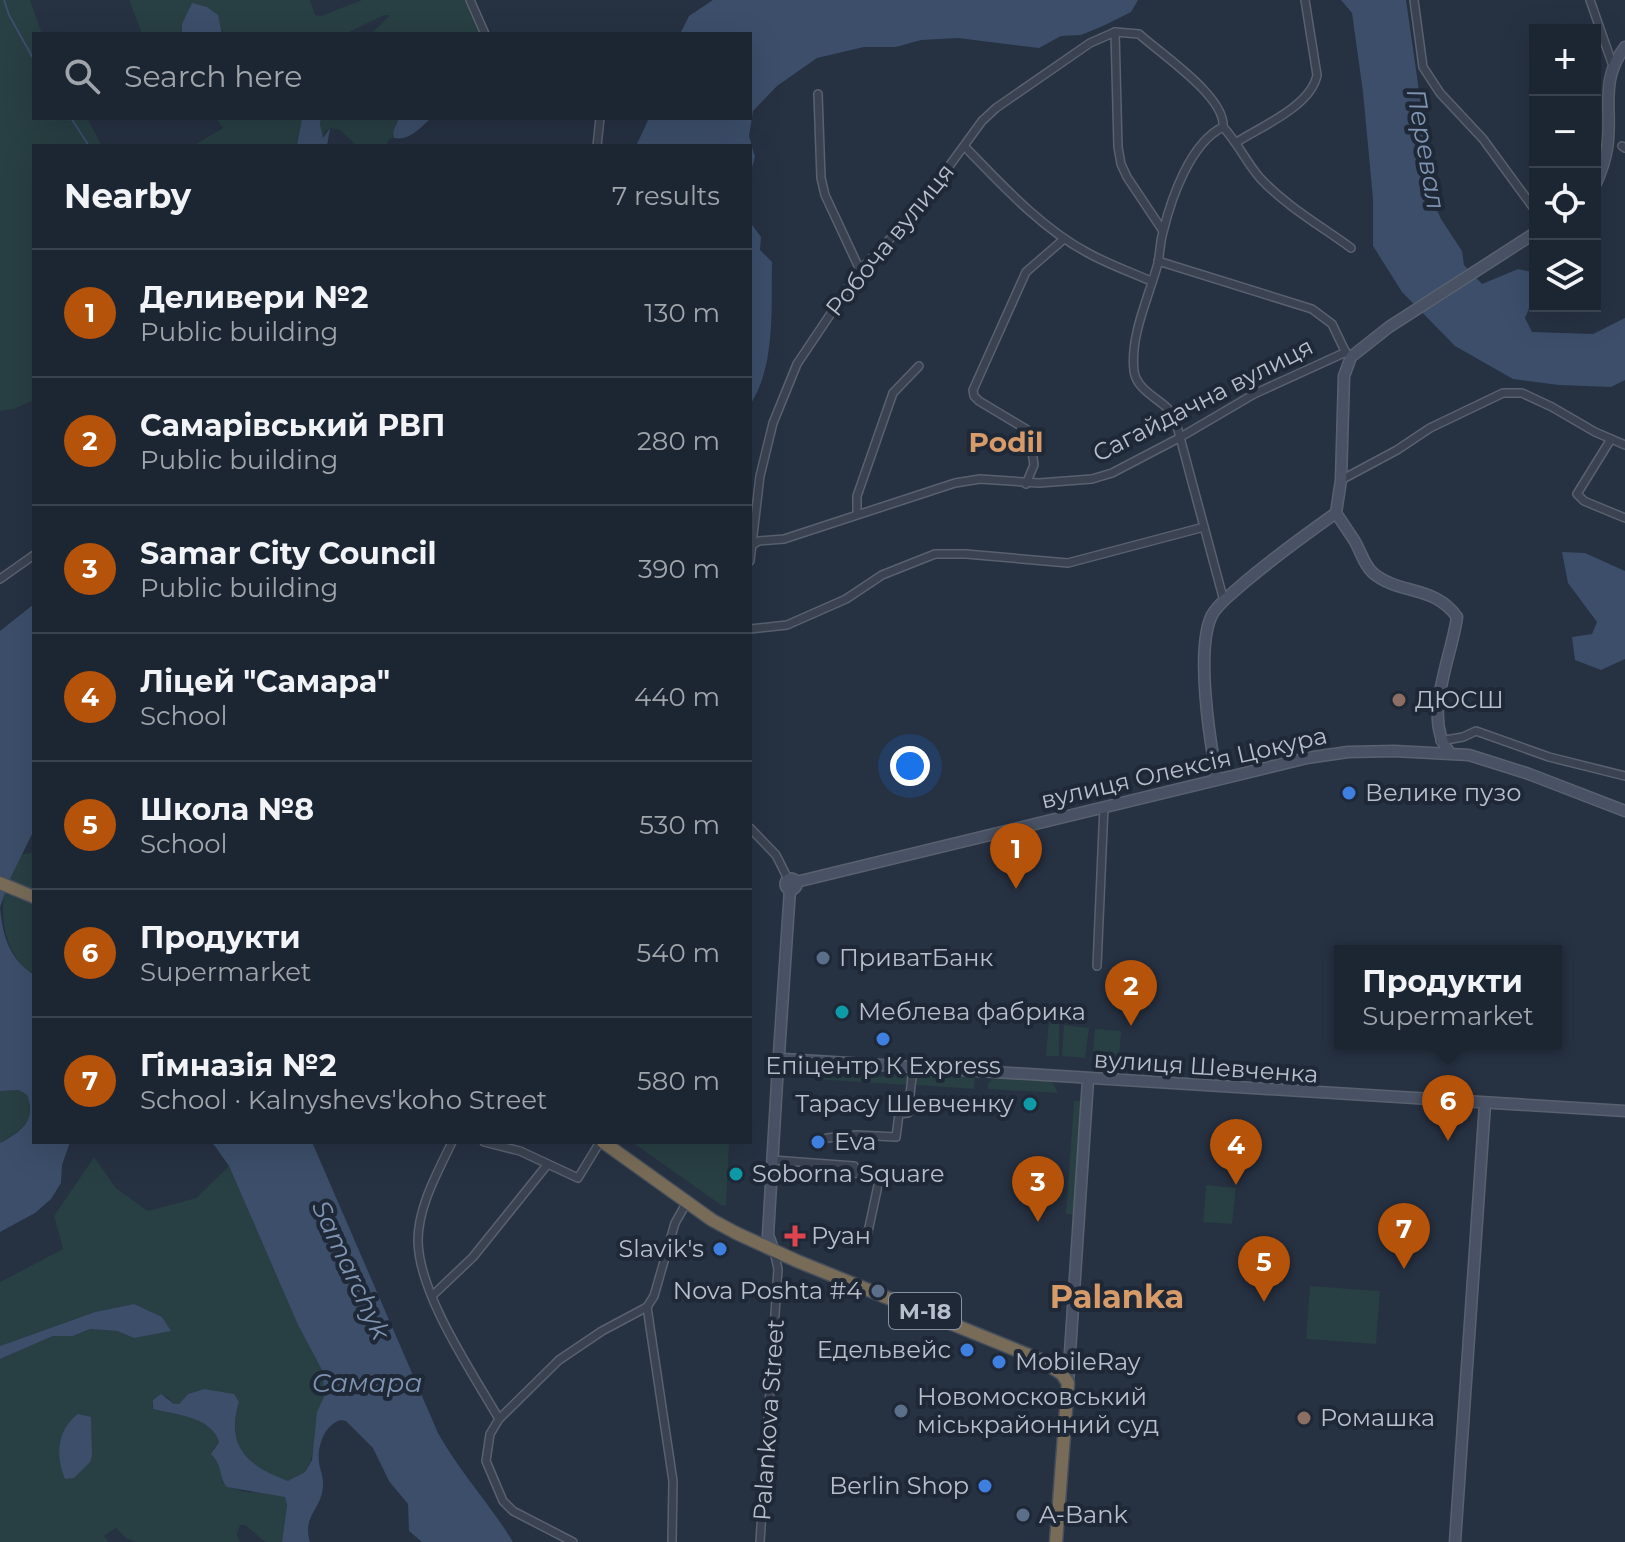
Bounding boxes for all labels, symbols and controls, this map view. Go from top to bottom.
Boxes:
map controls [1529,24,1601,312]
button: + [1529,24,1601,96]
search box [32,32,752,120]
icon: search [60,54,104,98]
text: Search here [124,58,302,95]
water label: Перевал [1400,86,1452,212]
button: − [1529,96,1601,168]
street label: Робоча вулиця [819,158,960,322]
button: locate [1529,168,1601,240]
text: Nearby [64,175,191,217]
text: 7 results [612,180,720,212]
button: layers [1529,240,1601,312]
text: Деливери №2 [140,279,369,316]
text: 1 [85,297,95,329]
text: 130 m [644,297,720,329]
text: Public building [140,316,338,348]
street label: Сагайдачна вулиця [1088,331,1318,468]
text: Самарівський РВП [140,407,445,444]
text: 2 [82,425,98,457]
text: 280 m [637,425,720,457]
district label: Podil [969,425,1043,459]
text: Public building [140,444,338,476]
text: Samar City Council [140,535,437,572]
text: 3 [82,553,98,585]
text: 390 m [638,553,720,585]
text: Public building [140,572,338,604]
text: Ліцей "Самара" [140,663,390,700]
text: 4 [81,681,99,713]
text: 440 m [634,681,720,713]
place label: ДЮСШ [1415,685,1504,714]
marker: ДЮСШ [1390,691,1408,709]
text: School [140,700,228,732]
street label: вулиця Олексія Цокура [1038,720,1330,815]
your location [890,746,930,786]
place label: Велике пузо [1365,778,1522,807]
marker: Велике пузо [1340,784,1358,802]
text: Школа №8 [140,791,314,828]
text: 5 [82,809,98,841]
text: 530 m [639,809,720,841]
pin: 1 [990,823,1042,889]
text: School [140,828,228,860]
text: Продукти [140,919,300,956]
text: 6 [82,937,98,969]
text: 540 m [636,937,720,969]
place label: ПриватБанк [839,943,993,972]
popup [1334,945,1562,1049]
marker: ПриватБанк [814,949,832,967]
text: Supermarket [140,956,311,988]
pin: 2 [1105,960,1157,1026]
text: Продукти [1362,963,1523,1000]
place label: Меблева фабрика [858,997,1086,1026]
text: Supermarket [1362,1000,1534,1032]
marker: Меблева фабрика [833,1003,851,1021]
marker: Епіцентр К Express [874,1030,892,1048]
street label: вулиця Шевченка [1093,1044,1319,1089]
text: Гімназія №2 [140,1047,337,1084]
place label: Епіцентр К Express [765,1051,1001,1080]
text: 7 [82,1065,98,1097]
text: 580 m [637,1065,720,1097]
pin: 6 [1422,1075,1474,1141]
text: School · Kalnyshevsʹkoho Street [140,1084,547,1116]
place label: Тарасу Шевченку [795,1089,1015,1118]
marker: Тарасу Шевченку [1021,1095,1039,1113]
pin: 4 [1210,1119,1262,1185]
place label: Eva [834,1127,877,1156]
marker: Eva [809,1133,827,1151]
pin: 3 [1012,1156,1064,1222]
place label: Soborna Square [752,1159,944,1188]
marker: Soborna Square [727,1165,745,1183]
water label: Samarchyk [305,1195,398,1346]
pin: 7 [1378,1203,1430,1269]
place label: Руан [811,1221,871,1250]
marker: Руан [786,1227,804,1245]
place label: Slavik's [618,1234,704,1263]
pin: 5 [1238,1236,1290,1302]
marker: Slavik's [711,1240,729,1258]
place label: Nova Poshta #4 [673,1276,862,1305]
district label: Palanka [1050,1277,1184,1316]
marker: Nova Poshta #4 [869,1282,887,1300]
road number: М-18 [889,1293,961,1329]
street label: Palankova Street [747,1318,790,1522]
place label: Едельвейс [817,1335,951,1364]
marker: Едельвейс [958,1341,976,1359]
place label: MobileRay [1015,1347,1141,1376]
marker: MobileRay [990,1353,1008,1371]
water label: Самара [312,1367,422,1399]
place label: Новомосковський міськрайонний суд [917,1382,1159,1439]
marker: Новомосковський міськрайонний суд [892,1402,910,1420]
place label: Ромашка [1320,1403,1435,1432]
marker: Ромашка [1295,1409,1313,1427]
place label: Berlin Shop [829,1471,969,1500]
marker: Berlin Shop [976,1477,994,1495]
place label: A-Bank [1039,1500,1128,1529]
marker: A-Bank [1014,1506,1032,1524]

